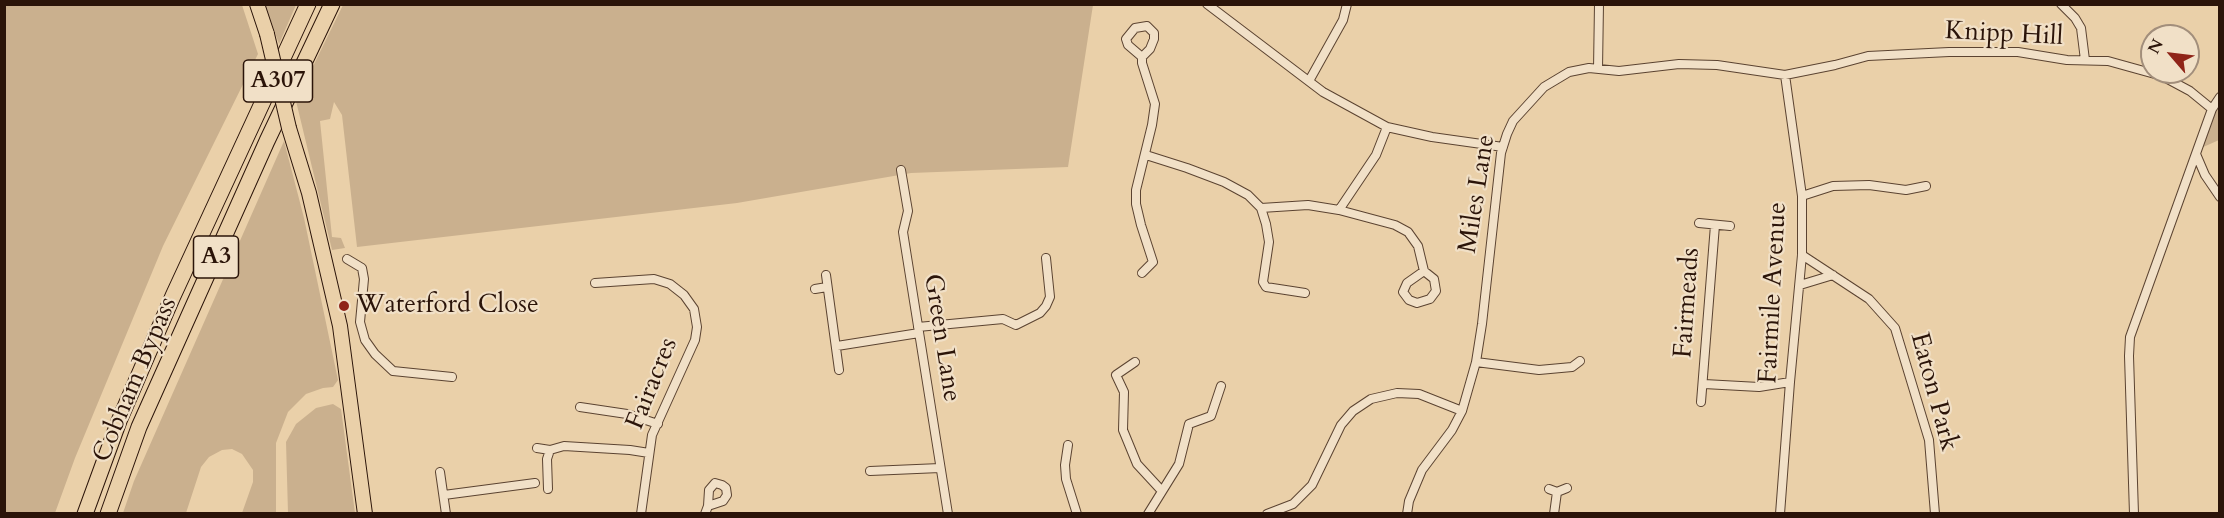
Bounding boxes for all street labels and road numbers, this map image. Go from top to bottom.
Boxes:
street label: Knipp Hill [1944,16,2064,54]
road number: A307 [244,60,312,102]
street label: Miles Lane [1453,133,1503,255]
street label: Fairmile Avenue [1754,201,1794,385]
road number: A3 [194,236,238,278]
street label: Fairmeads [1669,247,1707,359]
street label: Green Lane [916,272,966,404]
street label: Cobham Bypass [87,293,185,467]
street label: Eaton Park [1902,329,1964,455]
street label: Fairacres [621,334,685,434]

